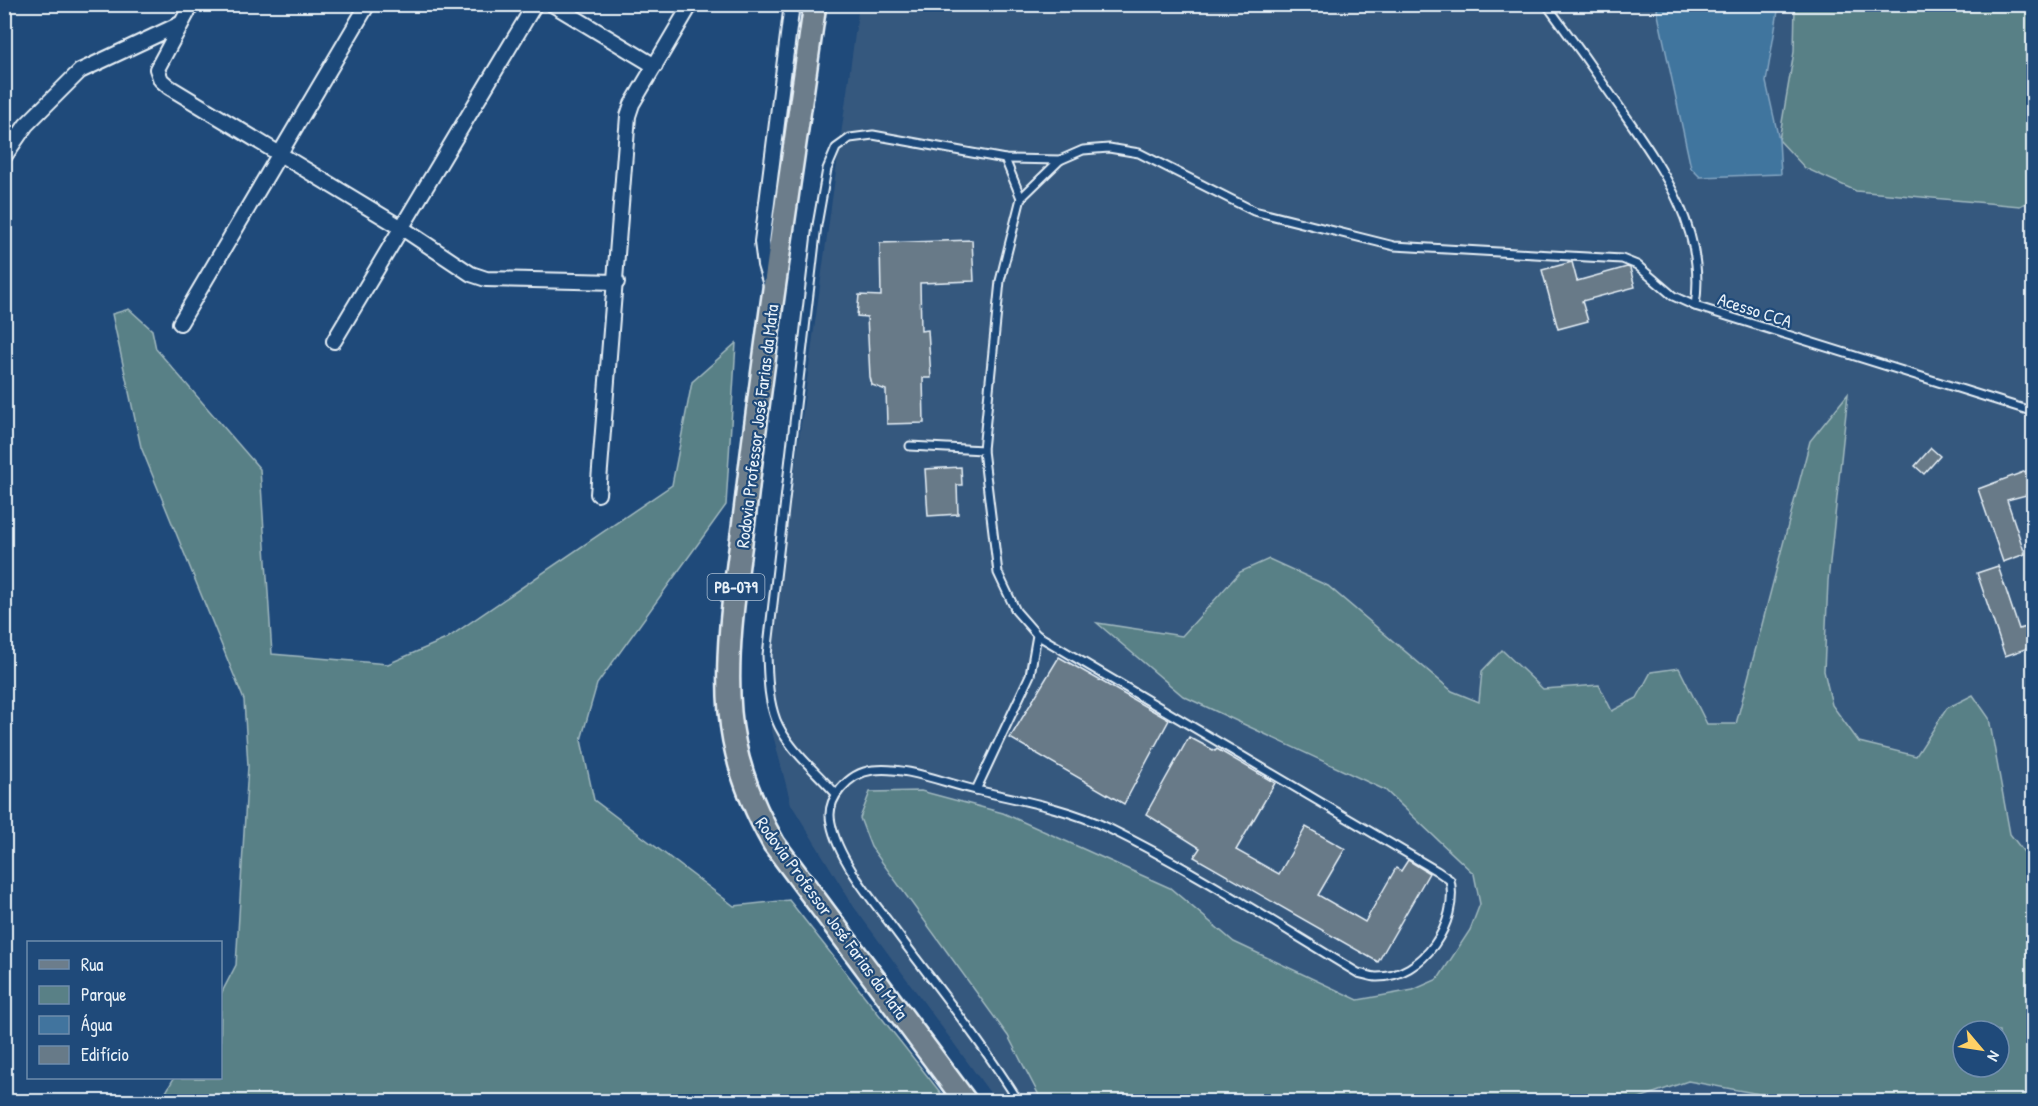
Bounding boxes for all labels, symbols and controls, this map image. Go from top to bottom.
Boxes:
street label: Acesso CCA [1715,286,1796,334]
street label: Rodovia Professor José Farias da Mata [730,303,784,549]
road number: PB-079 [708,574,764,600]
street label: Rodovia Professor José Farias da Mata [750,812,914,1024]
legend [27,941,222,1079]
text: Rua [81,952,103,977]
text: Parque [81,982,126,1007]
text: Água [81,1012,112,1037]
north arrow [1951,1019,2011,1079]
text: Edifício [81,1042,129,1067]
text: N [1982,1047,2006,1066]

